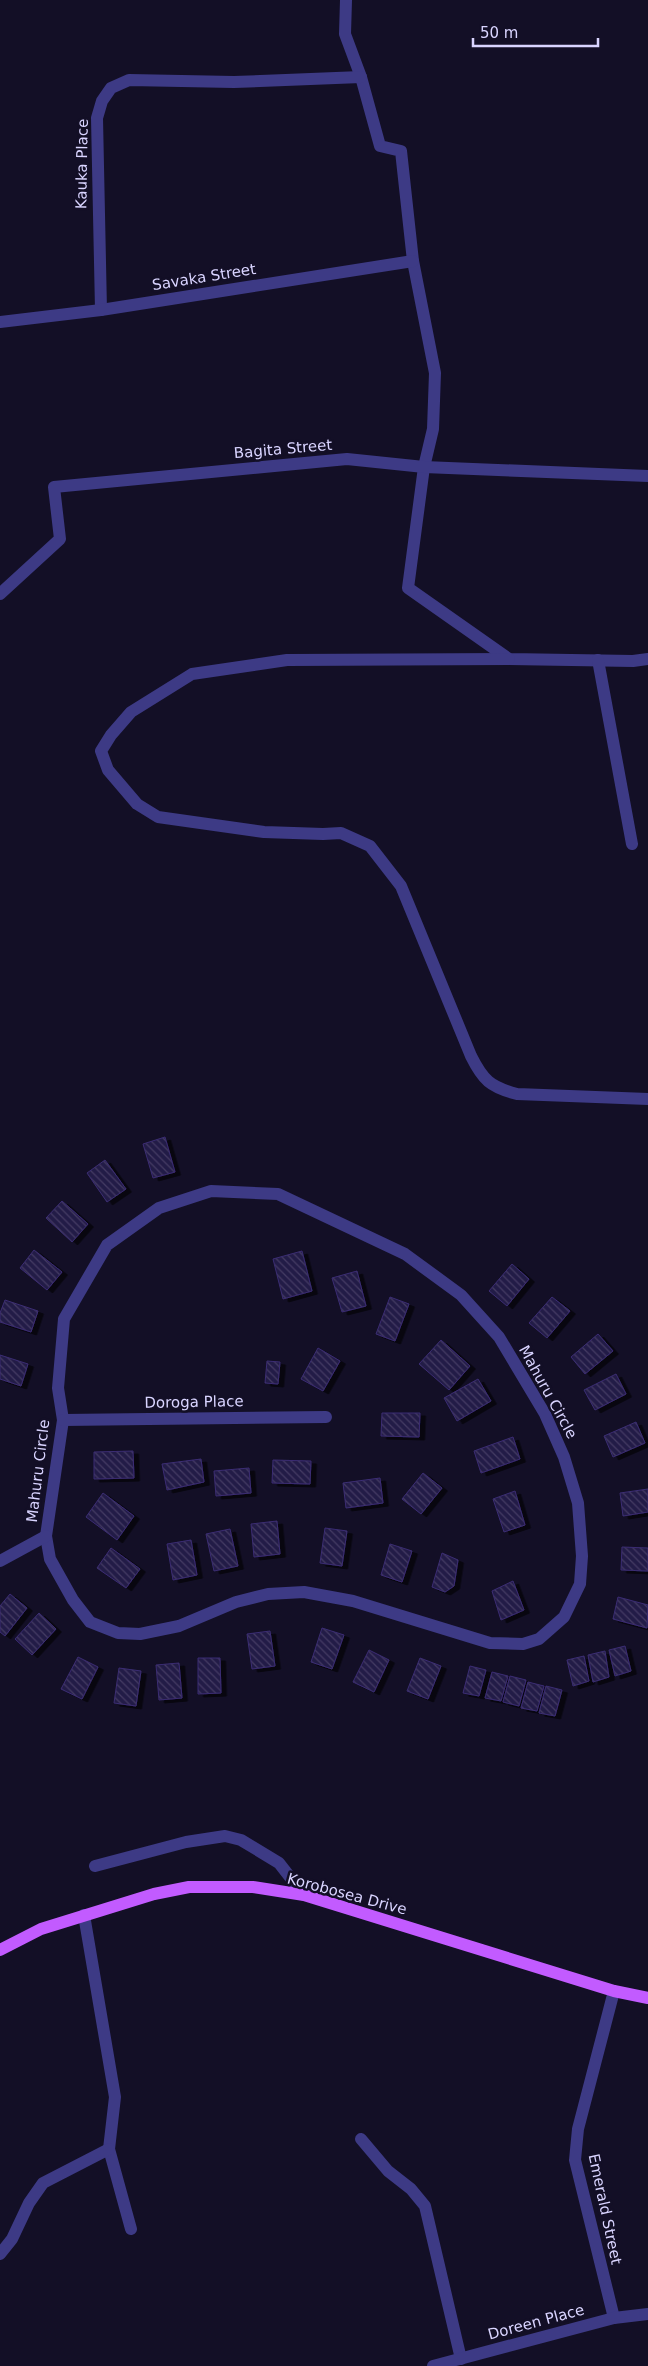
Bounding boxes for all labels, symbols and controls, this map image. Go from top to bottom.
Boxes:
scale bar [473,15,598,47]
text: 50 m [480,24,518,42]
street label: Kauka Place [72,119,92,209]
street label: Savaka Street [151,260,257,294]
street label: Bagita Street [233,436,333,462]
street label: Mahuru Circle [515,1342,581,1442]
street label: Doroga Place [144,1392,244,1412]
street label: Mahuru Circle [23,1418,53,1524]
street label: Korobosea Drive [285,1869,409,1919]
street label: Emerald Street [584,2152,626,2266]
street label: Doreen Place [486,2300,586,2344]

